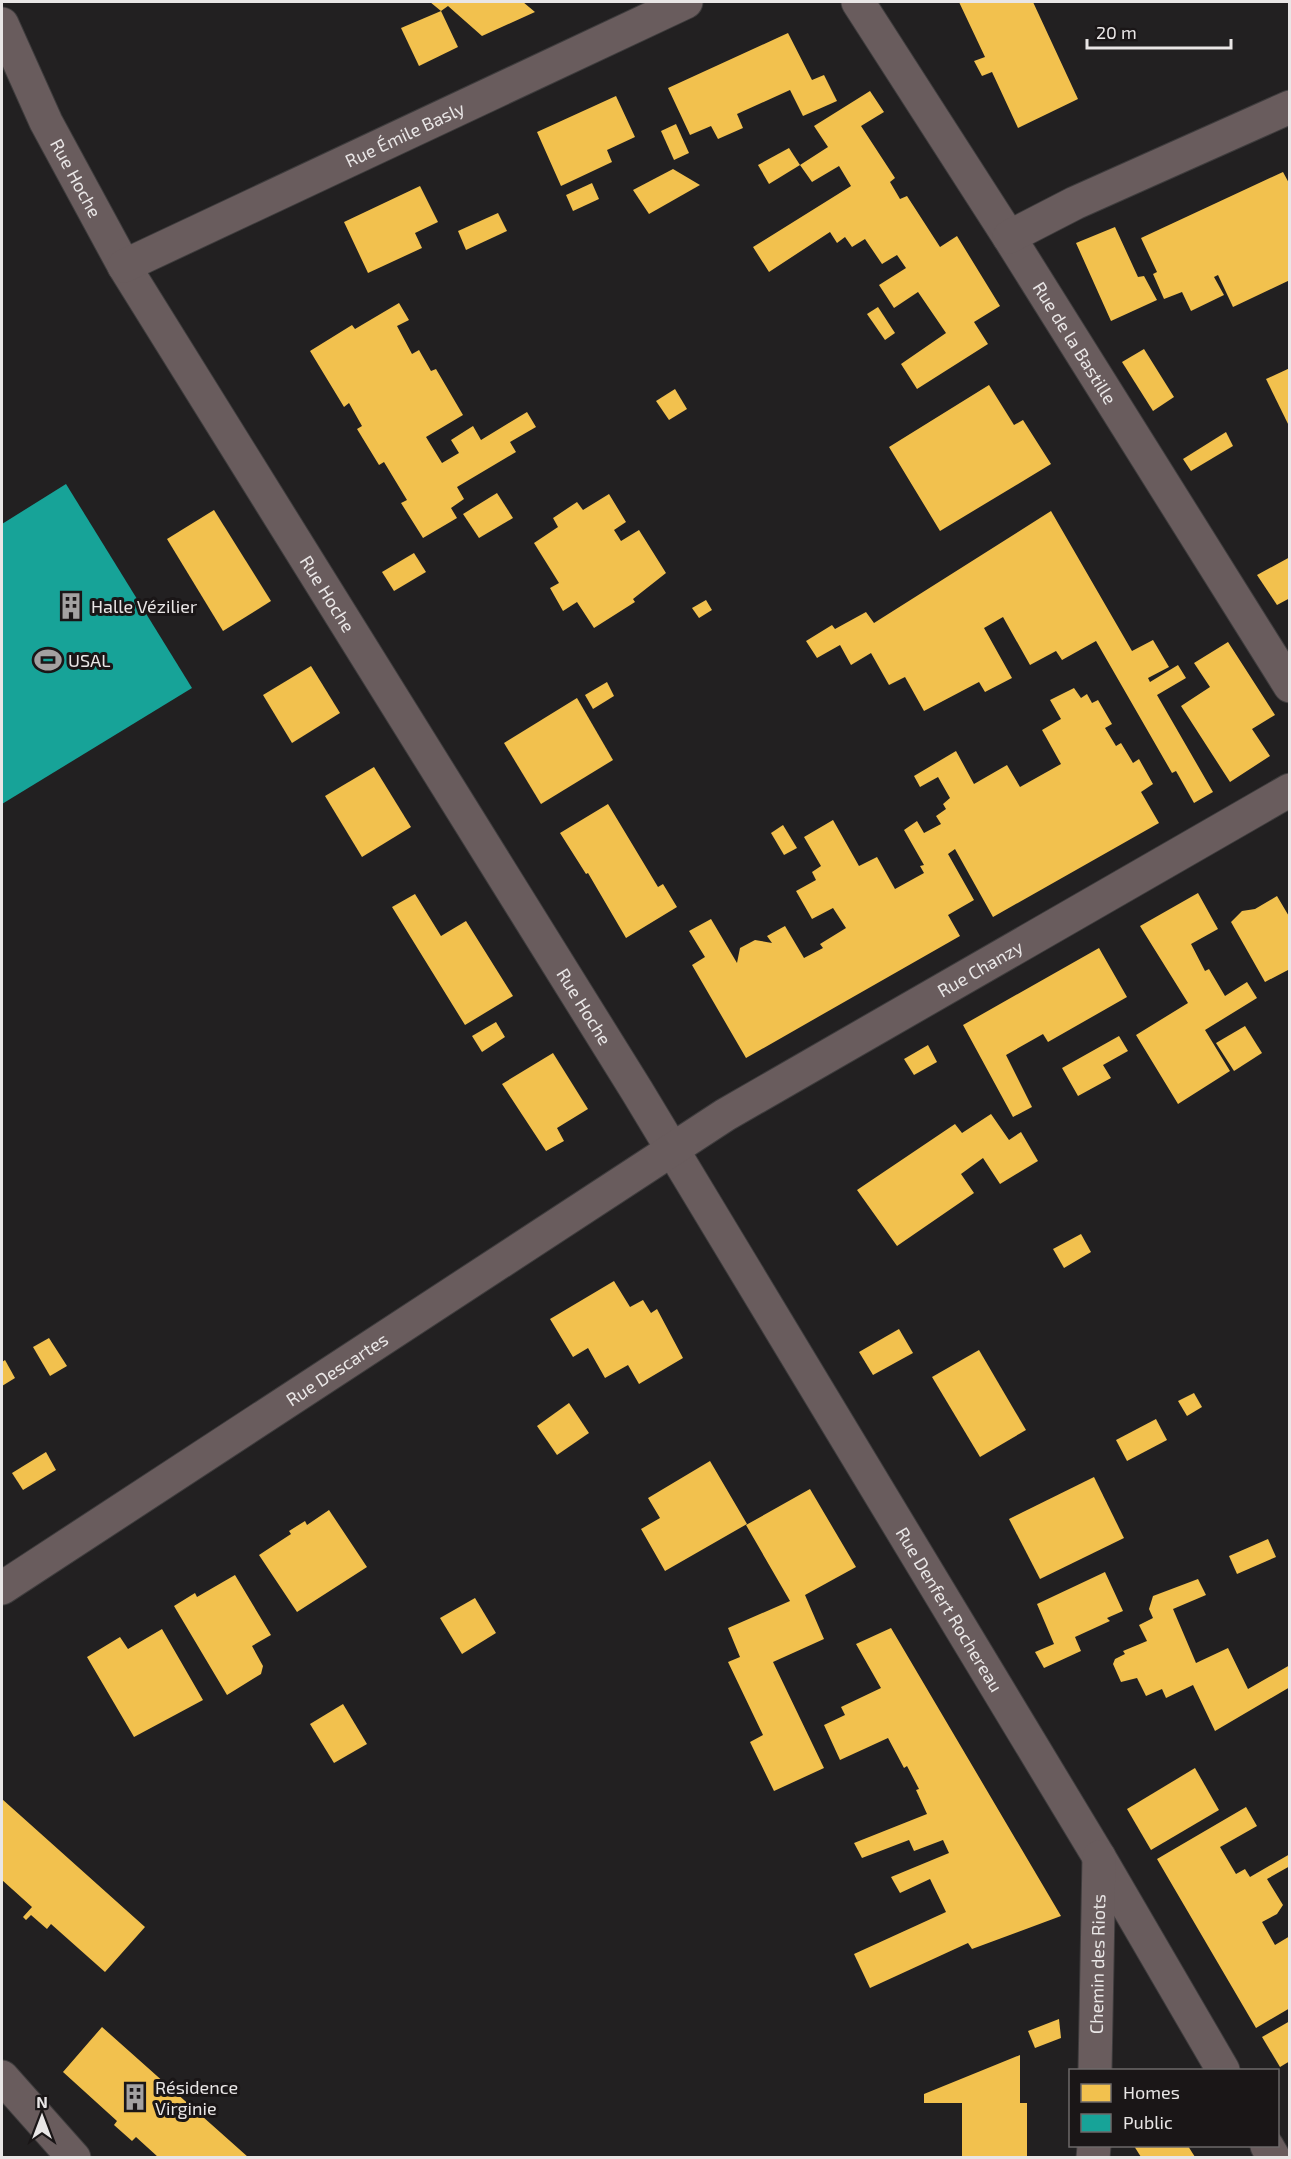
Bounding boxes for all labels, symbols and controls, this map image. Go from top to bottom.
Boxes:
scale bar [1087,12,1231,50]
text: 20 m [1096,21,1137,43]
street label: Rue Émile Basly [341,97,468,172]
street label: Rue Hoche [46,135,107,221]
street label: Rue de la Bastille [1029,277,1122,408]
street label: Rue Hoche [296,551,360,636]
building icon: Halle Vézilier [56,591,86,621]
place label: Halle Vézilier [91,595,197,617]
sports icon: USAL [33,645,63,675]
place label: USAL [68,649,111,671]
street label: Rue Chanzy [933,935,1027,1002]
street label: Rue Hoche [552,964,616,1049]
street label: Rue Descartes [282,1328,392,1410]
street label: Rue Denfert Rochereau [891,1523,1008,1696]
street label: Chemin des Riots [1085,1894,1109,2034]
legend [1069,2069,1279,2147]
place label: Résidence Virginie [155,2076,238,2119]
text: Homes [1123,2081,1180,2103]
building icon: Résidence Virginie [120,2082,150,2112]
north arrow [12,2087,72,2147]
text: N [36,2092,48,2111]
text: Public [1123,2111,1173,2133]

